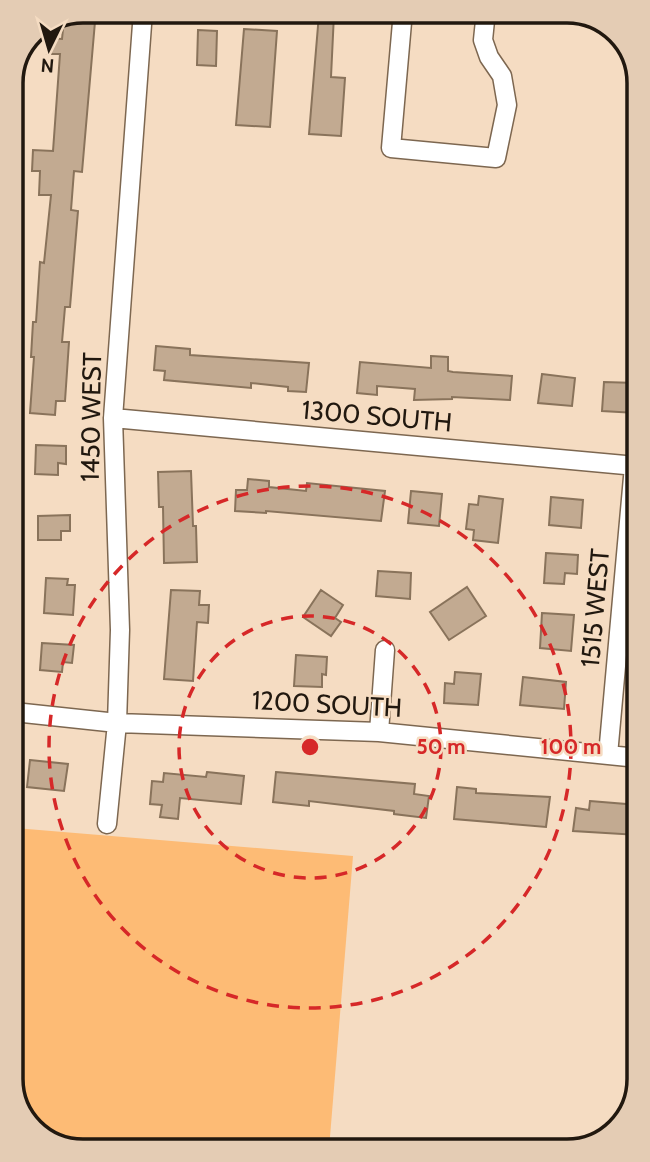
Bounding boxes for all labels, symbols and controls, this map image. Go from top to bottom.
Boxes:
north arrow [14,14,84,84]
text: N [40,53,55,77]
street label: 1450 WEST [74,352,108,482]
street label: 1300 SOUTH [300,393,454,439]
street label: 1515 WEST [574,547,616,669]
street label: 1200 SOUTH [251,684,403,724]
text: 50 m [416,734,466,759]
text: 100 m [541,734,601,759]
centre of rings [298,735,322,759]

